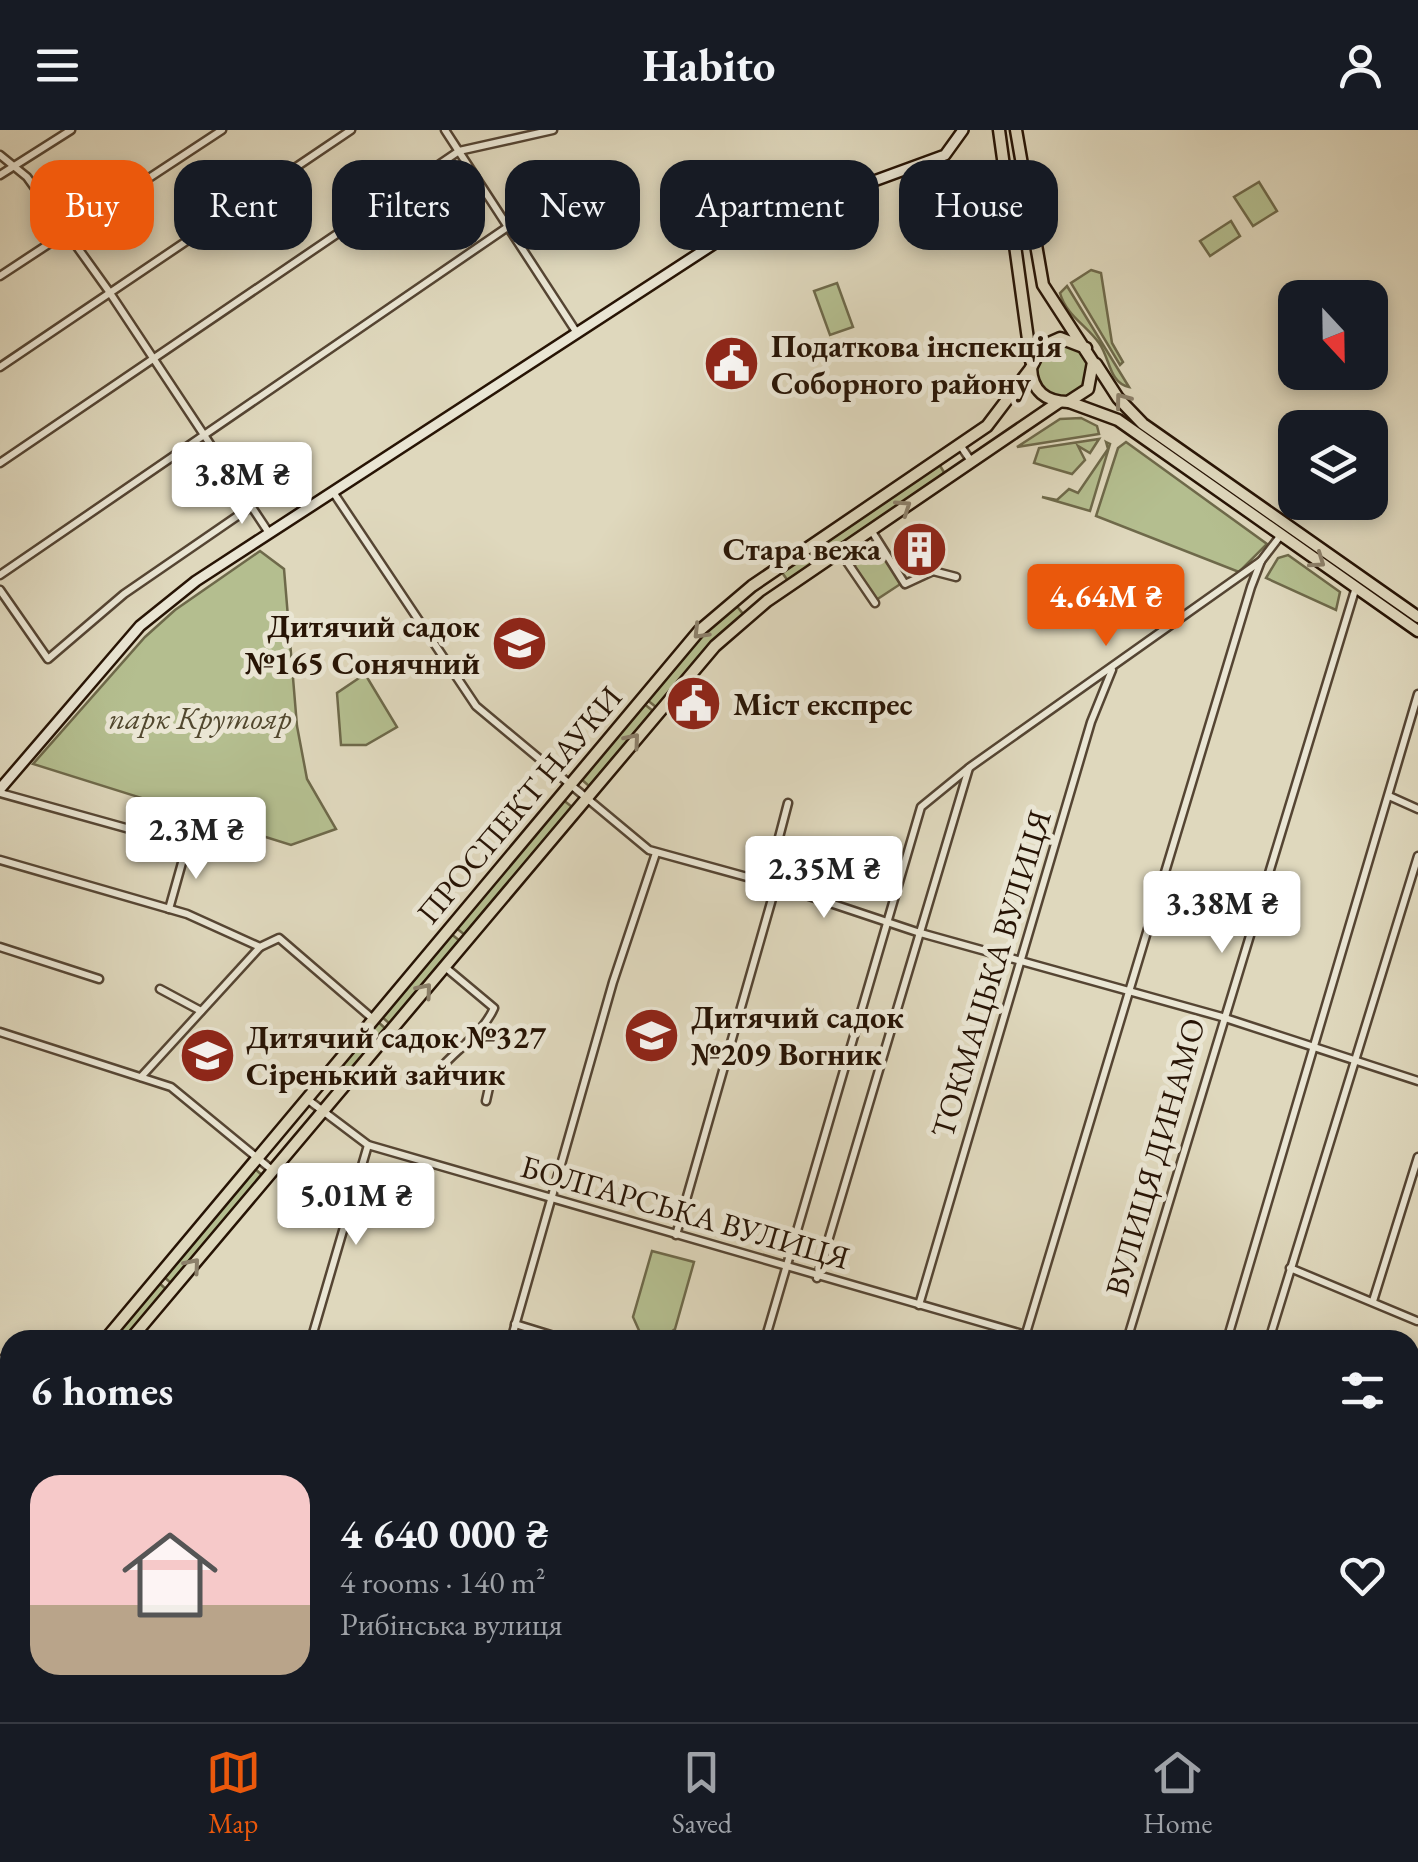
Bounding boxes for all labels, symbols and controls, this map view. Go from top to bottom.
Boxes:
text: Habito [643,36,775,94]
icon: menu [30,38,85,93]
icon: person [1333,38,1388,93]
chip: Buy [30,160,154,250]
chip: Rent [174,160,312,250]
chip: Filters [332,160,485,250]
chip: New [505,160,640,250]
chip: Apartment [660,160,879,250]
chip: House [899,160,1058,250]
north arrow [1278,280,1388,390]
map controls [1278,280,1388,520]
place label: Податкова інспекція Соборного району [771,325,1062,404]
public building icon: Податкова інспекція Соборного району [702,334,762,394]
one-way arrow [1116,393,1133,411]
button: layers [1278,410,1388,520]
pin: 3.8M ₴ [161,442,323,527]
text: 3.8M ₴ [194,453,290,495]
one-way arrow [893,500,911,519]
building icon: Стара вежа [890,519,950,579]
place label: Стара вежа [723,528,882,570]
one-way arrow [1307,549,1326,567]
pin: 4.64M ₴ [1014,564,1198,649]
text: 4.64M ₴ [1049,575,1163,617]
place label: Дитячий садок №165 Сонячний [245,605,480,684]
school or university icon: Дитячий садок №165 Сонячний [489,614,549,674]
one-way arrow [694,620,712,638]
public building icon: Міст експрес [664,674,724,734]
street label: ПРОСПЕКТ НАУКИ [407,677,631,933]
place label: Міст експрес [733,683,913,725]
park label: парк Крутояр [108,697,292,739]
one-way arrow [621,734,639,752]
pin: 2.3M ₴ [115,797,277,882]
street label: ТОКМАЦЬКА ВУЛИЦЯ [921,805,1061,1143]
text: 2.3M ₴ [148,808,244,850]
pin: 2.35M ₴ [732,836,916,921]
text: 2.35M ₴ [767,847,881,889]
pin: 3.38M ₴ [1130,871,1314,956]
text: 3.38M ₴ [1165,882,1279,924]
one-way arrow [413,983,431,1001]
place label: Дитячий садок №209 Вогник [691,996,904,1075]
school or university icon: Дитячий садок №209 Вогник [622,1005,682,1065]
street label: ВУЛИЦЯ ДИНАМО [1095,1013,1215,1301]
place label: Дитячий садок №327 Сіренький зайчик [246,1016,546,1095]
school or university icon: Дитячий садок №327 Сіренький зайчик [177,1025,237,1085]
street label: БОЛГАРСЬКА ВУЛИЦЯ [516,1145,854,1279]
pin: 5.01M ₴ [264,1163,448,1248]
text: 5.01M ₴ [299,1174,413,1216]
one-way arrow [182,1259,200,1277]
text: 6 homes [30,1363,173,1418]
icon: filters [1335,1363,1390,1418]
text: 4 640 000 ₴ [340,1506,549,1561]
icon: home [110,1515,230,1635]
icon: heart [1335,1548,1390,1603]
text: 4 rooms · 140 m² [340,1561,546,1603]
text: Рибінська вулиця [340,1603,563,1645]
tab: Map [206,1745,261,1841]
tab: Saved [672,1745,732,1841]
tab: Home [1143,1745,1212,1841]

